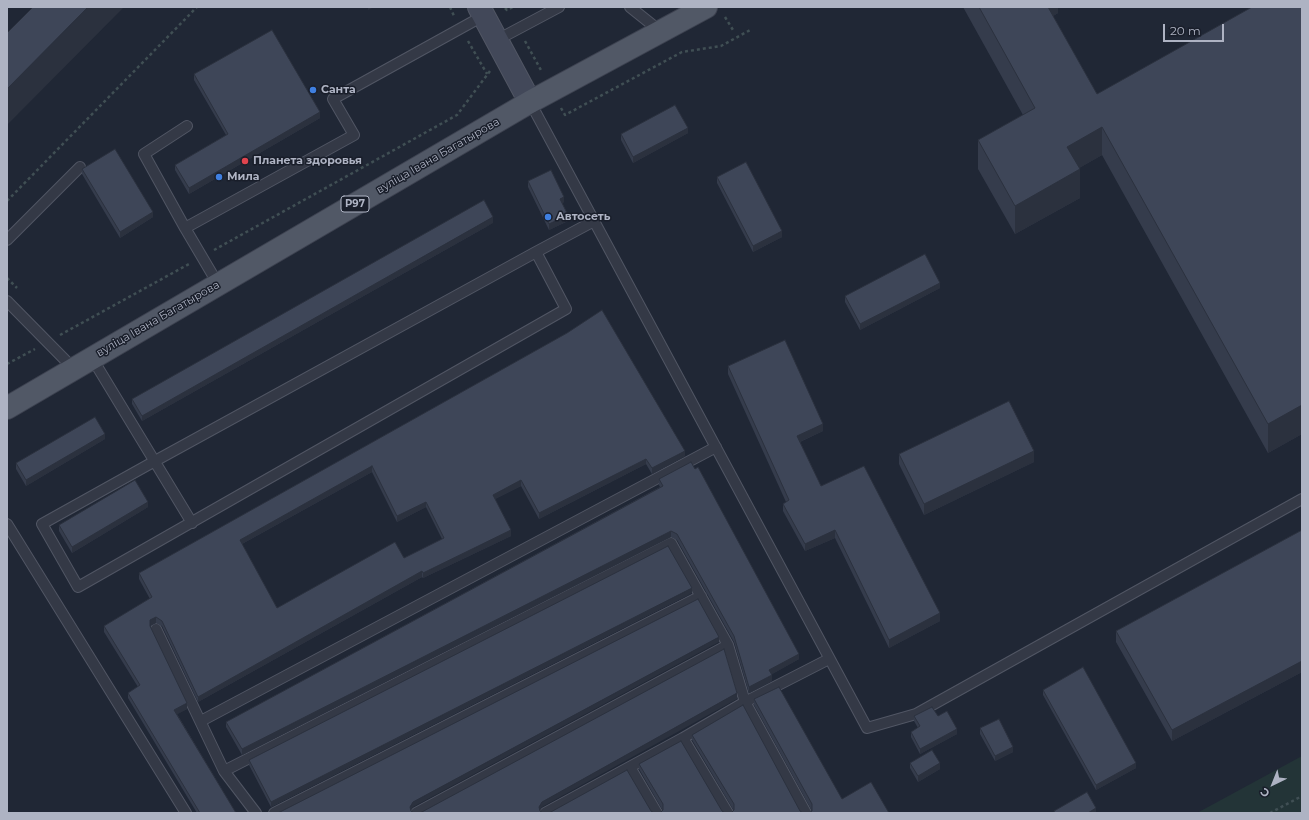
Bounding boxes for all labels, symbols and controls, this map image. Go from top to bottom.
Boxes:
scale bar [1165,16,1226,42]
text: 20 m [1170,23,1201,38]
place label: Санта [321,83,356,97]
marker: Санта [308,85,318,95]
street label: вуліца Івана Багатырова [374,115,502,197]
place label: Планета здоровья [253,154,362,168]
marker: Планета здоровья [240,156,250,166]
place label: Мила [227,170,259,184]
marker: Мила [214,172,224,182]
road number: Р97 [341,196,369,212]
place label: Автосеть [556,210,610,224]
marker: Автосеть [543,212,553,222]
street label: вуліца Івана Багатырова [94,278,222,360]
north arrow [1253,764,1293,804]
text: С [1257,785,1273,801]

